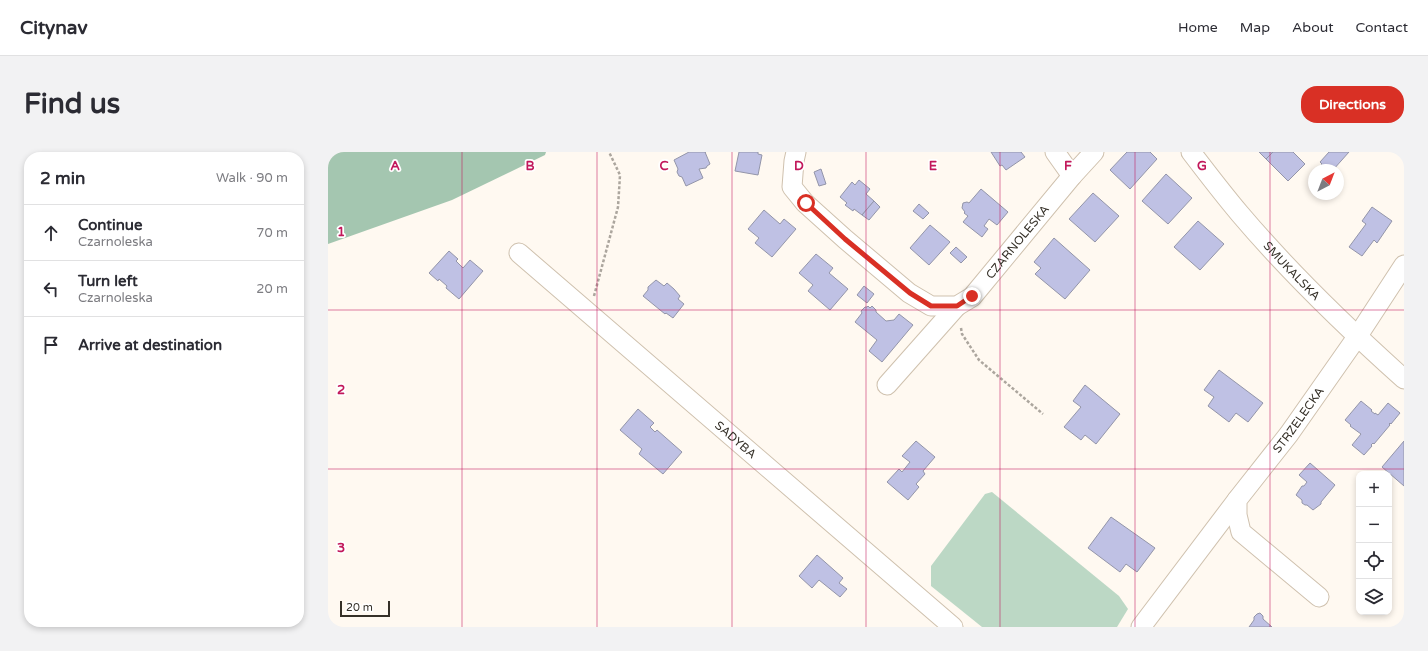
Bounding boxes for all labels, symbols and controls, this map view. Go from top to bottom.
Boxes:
text: Citynav [20,17,87,39]
text: Home [1178,19,1218,36]
text: Map [1240,19,1270,36]
text: About [1292,19,1334,36]
text: Contact [1356,19,1408,36]
button: Directions [1301,86,1404,123]
text: Find us [24,87,120,121]
text: A [390,158,400,174]
text: B [525,158,535,174]
text: C [659,158,669,174]
text: D [794,158,804,174]
text: E [929,158,937,174]
text: F [1064,158,1072,174]
text: G [1197,158,1207,174]
north arrow [1308,164,1344,200]
text: 2 min [40,168,85,189]
text: Walk · 90 m [216,170,288,186]
route start [797,194,815,212]
street label: CZARNOLESKA [983,202,1052,282]
text: Continue [78,216,142,234]
icon: ahead [40,222,62,244]
text: 1 [337,224,345,240]
text: 70 m [256,225,288,241]
text: Czarnoleska [78,234,153,250]
street label: SMUKALSKA [1260,239,1323,303]
text: Turn left [78,272,138,290]
icon: left [40,278,62,300]
text: 20 m [256,281,288,297]
route end [963,287,981,305]
text: Czarnoleska [78,290,153,306]
icon: arrive [40,334,62,356]
text: Arrive at destination [78,336,222,354]
text: 2 [337,382,345,398]
street label: STRZELECKA [1270,384,1327,456]
street label: SADYBA [712,418,759,461]
map controls [1356,471,1392,615]
button: + [1356,471,1392,507]
button: − [1356,507,1392,543]
text: 3 [337,540,345,556]
button: locate [1356,543,1392,579]
button: layers [1356,579,1392,615]
scale bar [340,599,390,618]
text: 20 m [346,601,373,614]

